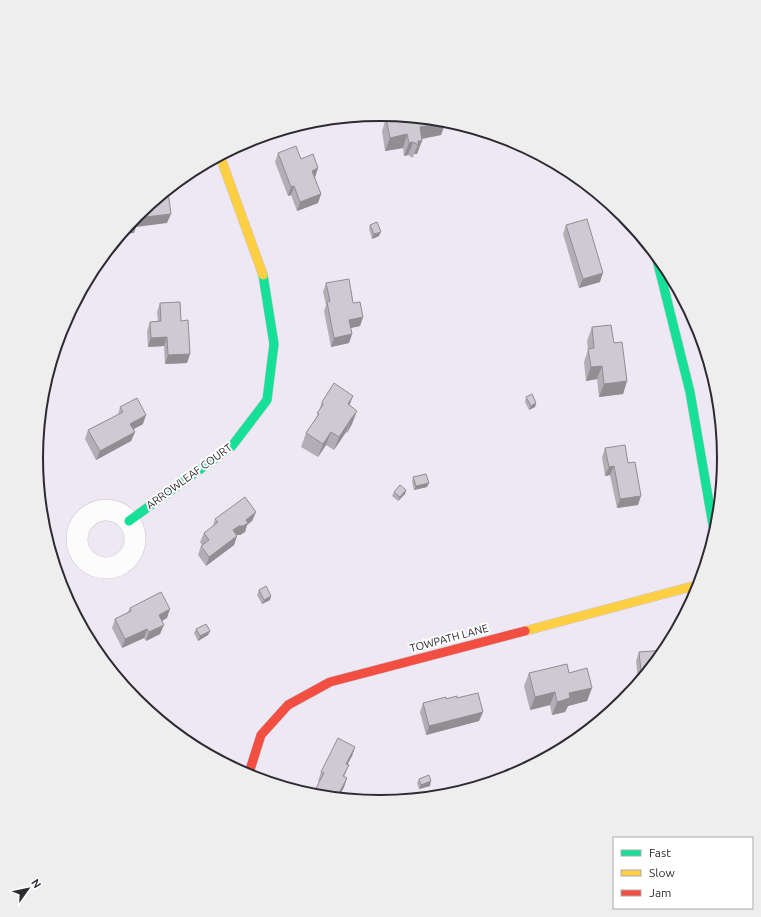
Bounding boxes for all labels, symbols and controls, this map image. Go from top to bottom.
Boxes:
street label: ARROWLEAF COURT [144,441,234,511]
street label: TOWPATH LANE [408,622,490,654]
legend [613,837,753,909]
text: Fast [649,846,671,859]
text: Slow [649,866,675,879]
north arrow [8,869,48,909]
text: N [29,877,44,890]
text: Jam [649,886,671,899]

